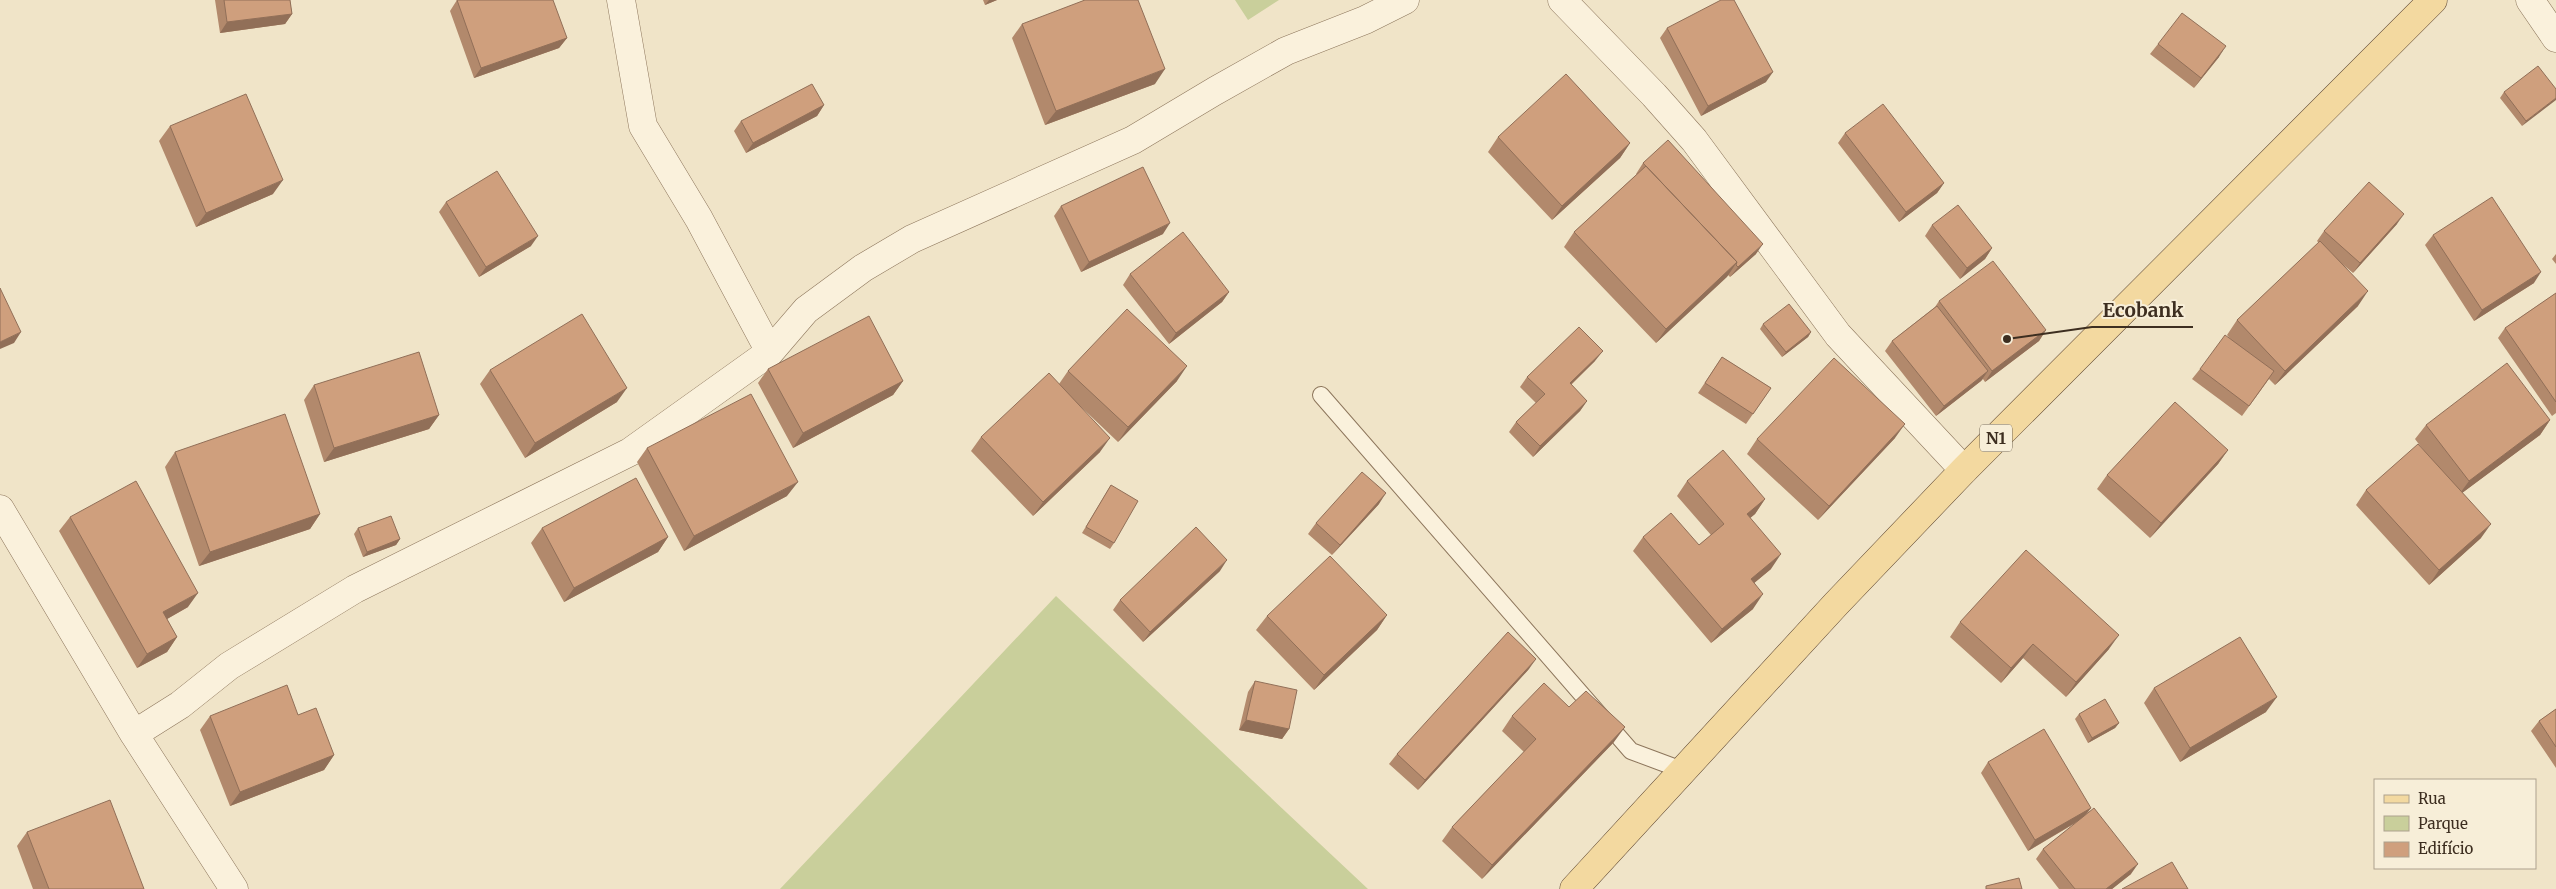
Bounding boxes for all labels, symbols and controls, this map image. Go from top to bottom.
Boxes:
callout: Ecobank [2092,293,2193,327]
text: Ecobank [2103,298,2184,322]
road number: N1 [1980,424,2012,452]
legend [2374,779,2536,869]
text: Rua [2418,789,2446,808]
text: Parque [2418,814,2468,833]
text: Edifício [2418,839,2474,858]

